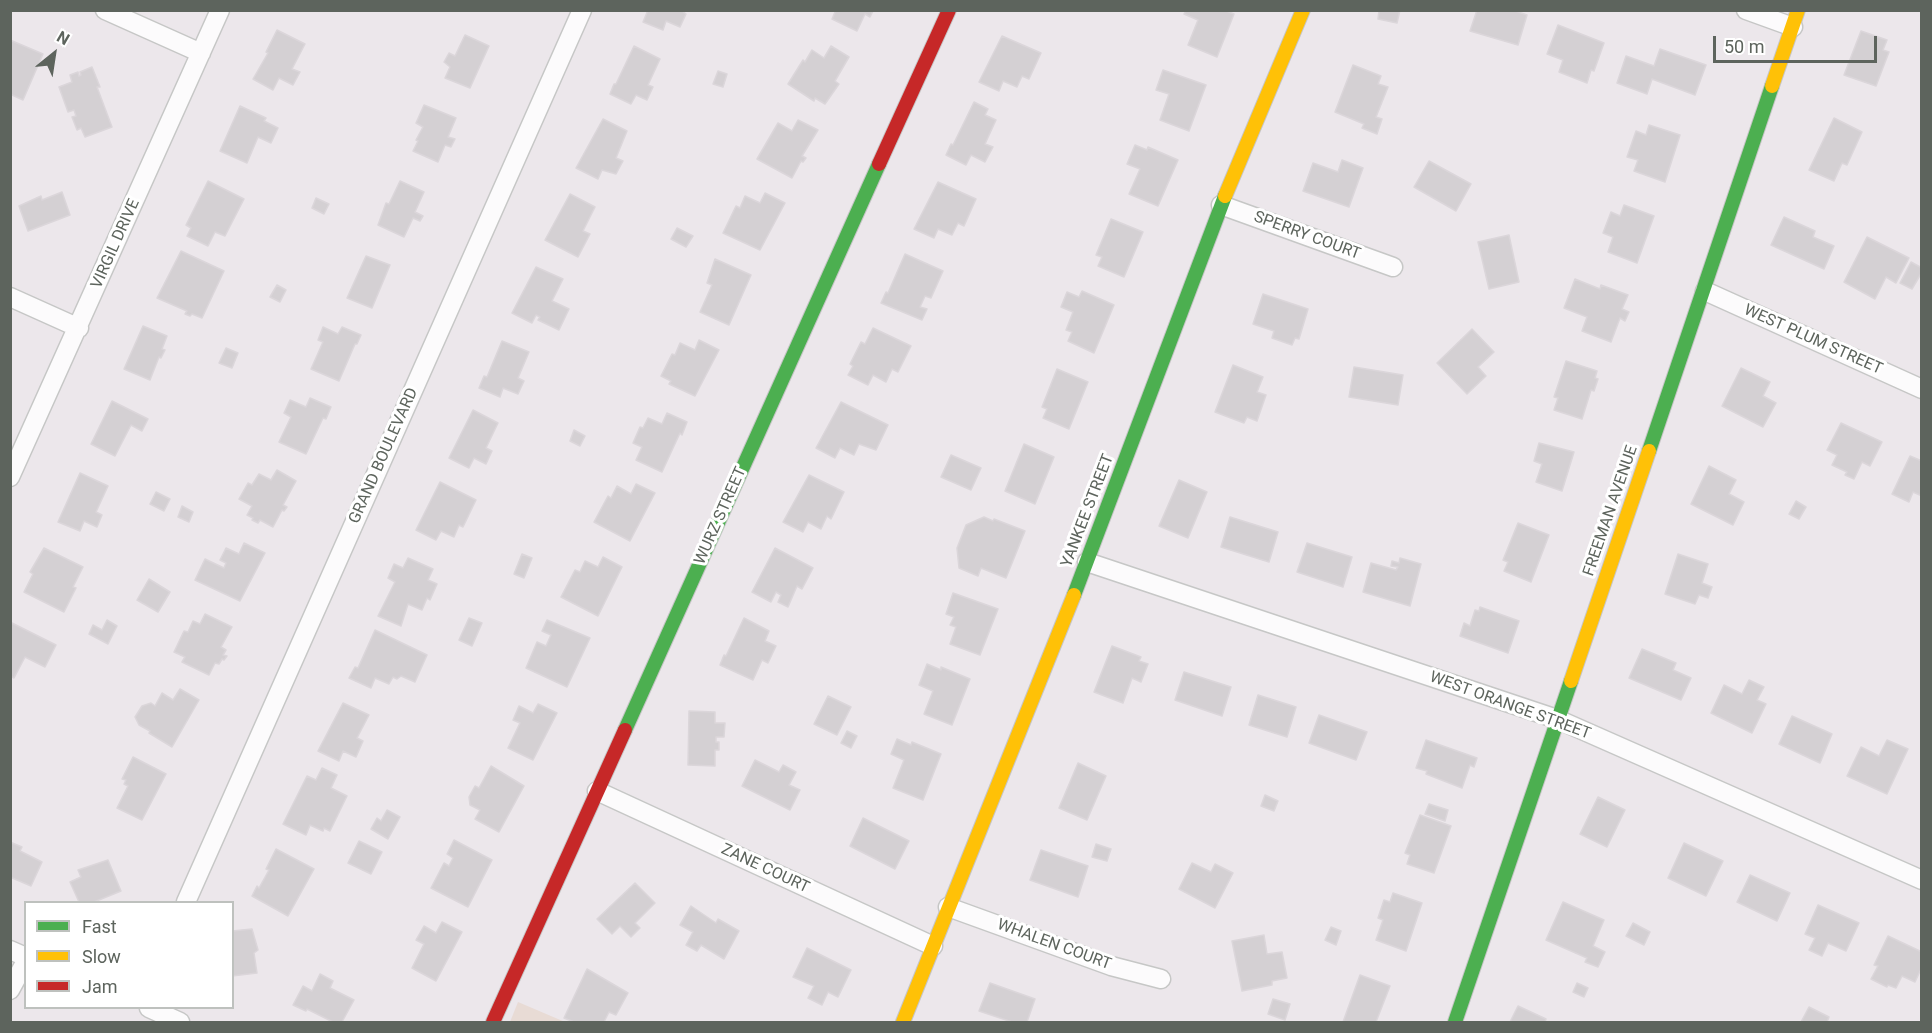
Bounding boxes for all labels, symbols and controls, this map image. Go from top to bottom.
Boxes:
north arrow [24,24,84,84]
scale bar [1716,24,1880,62]
text: N [54,27,73,49]
text: 50 m [1724,36,1764,57]
street label: VIRGIL DRIVE [88,196,144,292]
street label: SPERRY COURT [1251,208,1363,264]
street label: WEST PLUM STREET [1741,301,1885,379]
street label: GRAND BOULEVARD [345,385,423,527]
street label: FREEMAN AVENUE [1580,443,1642,579]
street label: YANKEE STREET [1058,452,1118,570]
street label: WURZ STREET [691,464,751,568]
street label: WEST ORANGE STREET [1427,668,1593,744]
street label: ZANE COURT [718,840,812,898]
legend [24,901,234,1009]
street label: WHALEN COURT [994,915,1114,975]
text: Fast [82,916,117,937]
text: Slow [82,946,121,967]
text: Jam [82,976,118,997]

